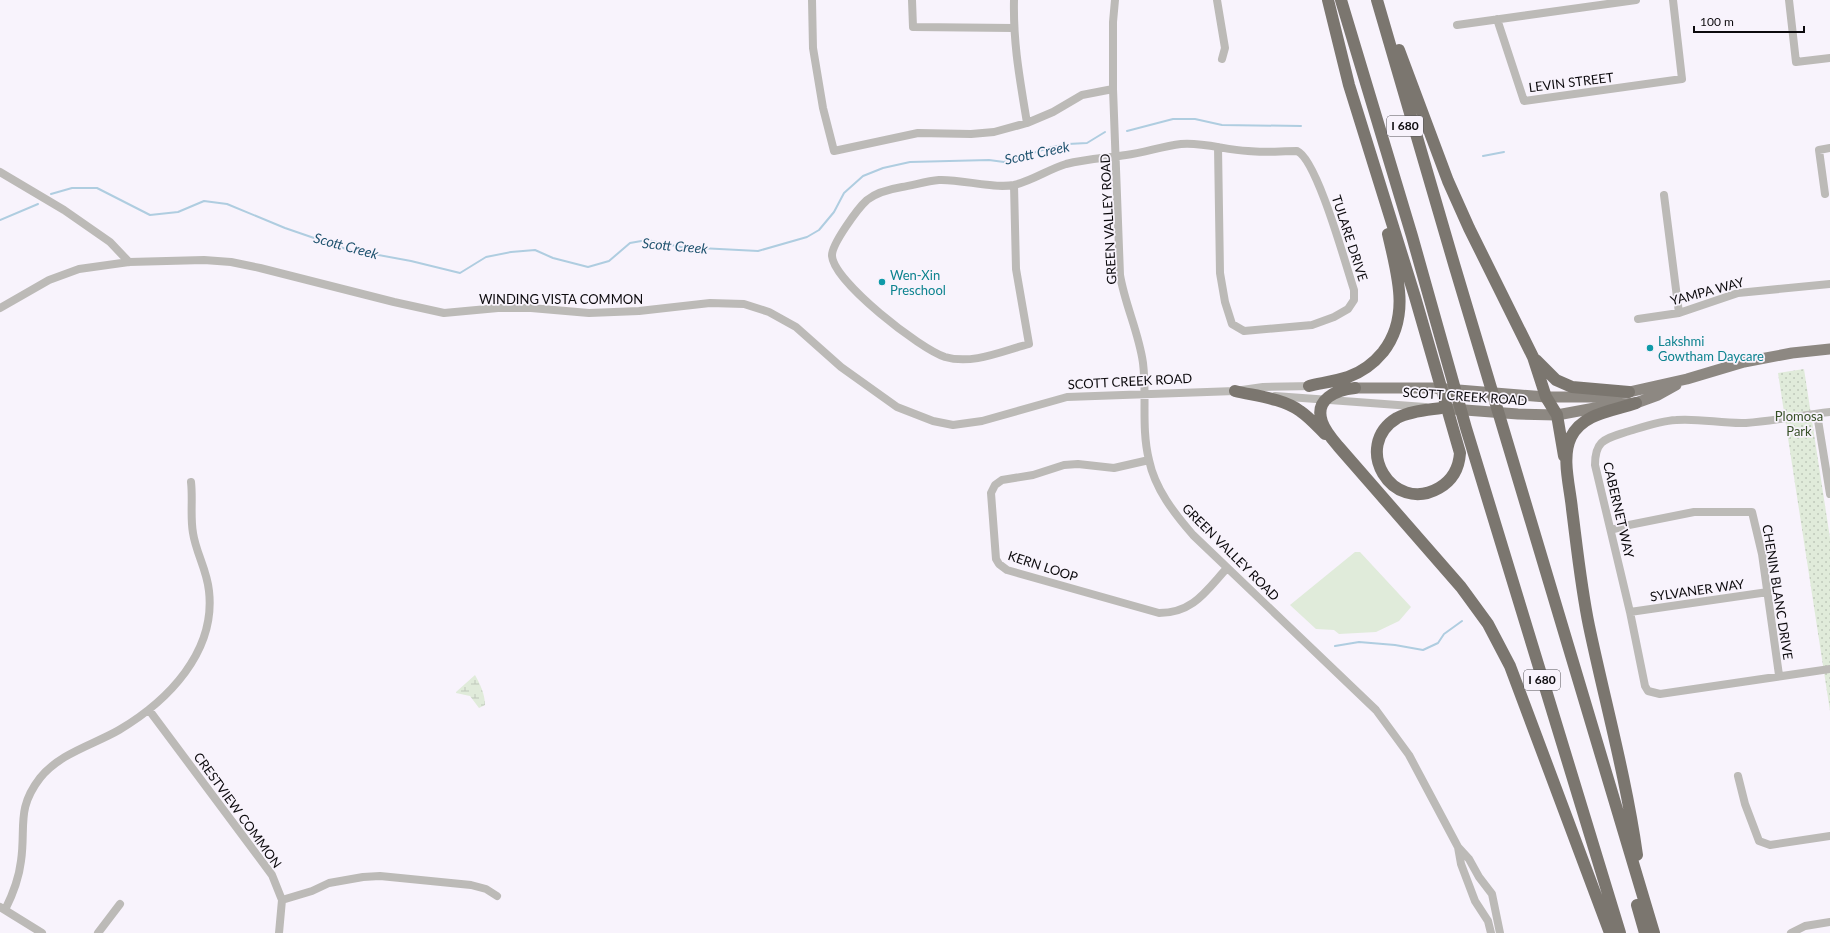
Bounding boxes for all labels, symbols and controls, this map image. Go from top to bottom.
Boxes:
scale bar [1694,8,1804,34]
text: 100 m [1700,14,1734,29]
street label: LEVIN STREET [1528,69,1615,95]
road number: I 680 [1387,116,1423,136]
water label: Scott Creek [1003,137,1071,168]
street label: GREEN VALLEY ROAD [1097,153,1119,285]
street label: TULARE DRIVE [1329,193,1371,283]
water label: Scott Creek [312,229,381,262]
water label: Scott Creek [641,234,709,257]
place label: Wen-Xin Preschool [890,267,946,298]
street label: YAMPA WAY [1668,273,1746,309]
marker: Wen-Xin Preschool [877,277,887,287]
street label: WINDING VISTA COMMON [479,291,643,307]
place label: Lakshmi Gowtham Daycare [1658,333,1764,364]
marker: Lakshmi Gowtham Daycare [1645,343,1655,353]
street label: SCOTT CREEK ROAD [1067,370,1193,392]
street label: SCOTT CREEK ROAD [1402,384,1528,408]
park label: Plomosa Park [1775,408,1823,439]
street label: CABERNET WAY [1600,460,1638,561]
street label: GREEN VALLEY ROAD [1179,500,1283,604]
street label: CHENIN BLANC DRIVE [1759,523,1797,661]
street label: KERN LOOP [1006,547,1080,585]
street label: SYLVANER WAY [1649,575,1746,605]
road number: I 680 [1524,670,1560,690]
street label: CRESTVIEW COMMON [191,749,285,871]

